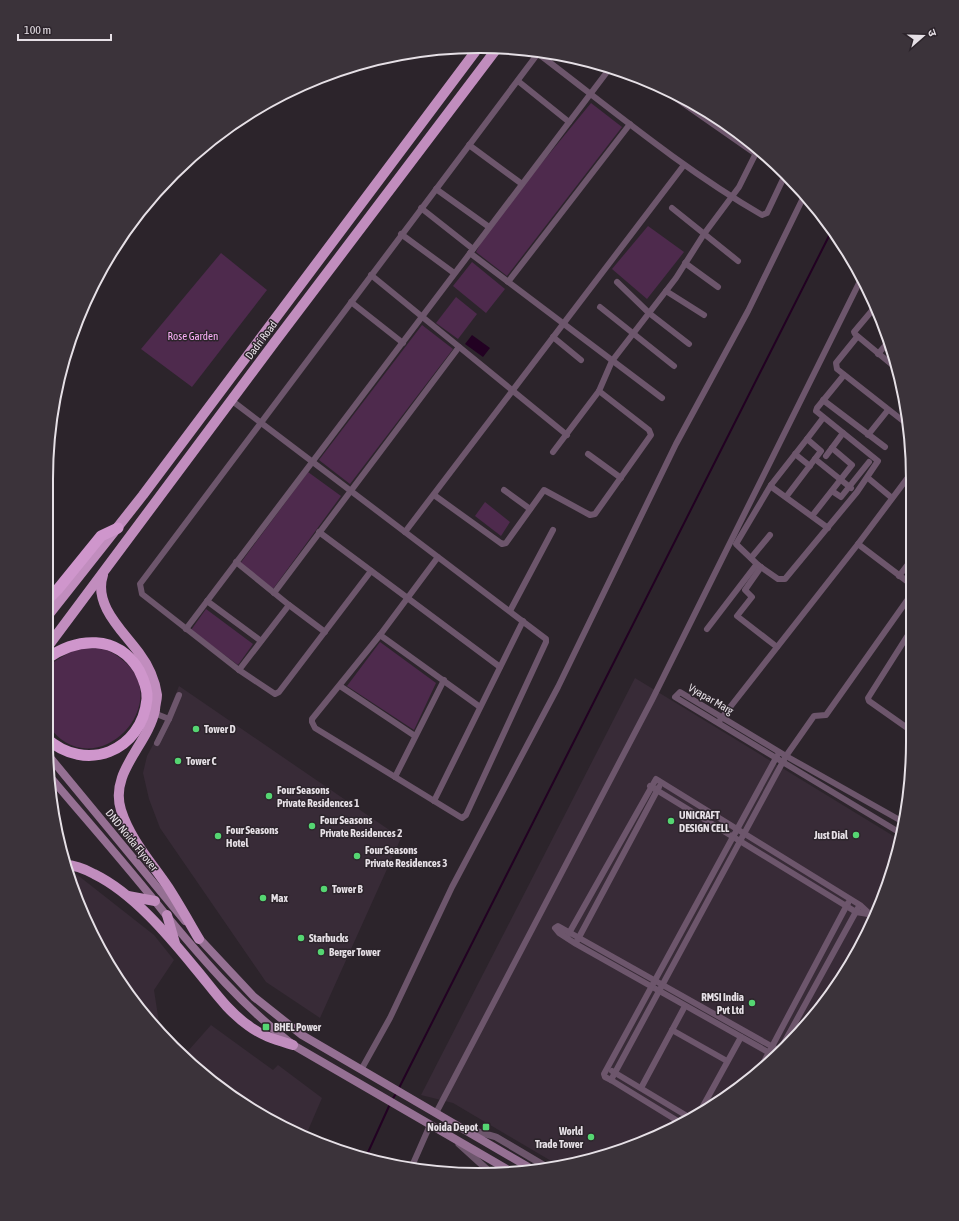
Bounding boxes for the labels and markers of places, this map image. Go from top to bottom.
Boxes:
place label: Tower D [204,723,236,735]
marker: Tower D [191,724,201,734]
place label: Tower C [186,755,216,767]
marker: Tower C [173,756,183,766]
place label: Four Seasons Private Residences 1 [277,784,359,809]
marker: Four Seasons Private Residences 1 [264,791,274,801]
place label: UNICRAFT DESIGN CELL [679,809,730,834]
place label: Four Seasons Private Residences 2 [320,814,402,839]
marker: UNICRAFT DESIGN CELL [666,816,676,826]
marker: Four Seasons Private Residences 2 [307,821,317,831]
place label: Four Seasons Hotel [226,824,279,849]
place label: Just Dial [813,829,849,841]
marker: Just Dial [851,830,861,840]
marker: Four Seasons Hotel [213,831,223,841]
place label: Four Seasons Private Residences 3 [365,844,447,869]
marker: Four Seasons Private Residences 3 [352,851,362,861]
place label: Tower B [332,883,363,895]
marker: Tower B [319,884,329,894]
place label: Max [271,892,288,904]
marker: Max [258,893,268,903]
place label: Starbucks [309,932,349,944]
marker: Starbucks [296,933,306,943]
place label: Berger Tower [329,946,381,958]
marker: Berger Tower [316,947,326,957]
place label: RMSI India Pvt Ltd [701,991,744,1016]
marker: RMSI India Pvt Ltd [747,998,757,1008]
place label: BHEL Power [274,1021,322,1033]
marker: BHEL Power [261,1022,271,1032]
place label: Noida Depot [427,1121,479,1133]
marker: Noida Depot [481,1122,491,1132]
place label: World Trade Tower [535,1125,584,1150]
marker: World Trade Tower [586,1132,596,1142]

